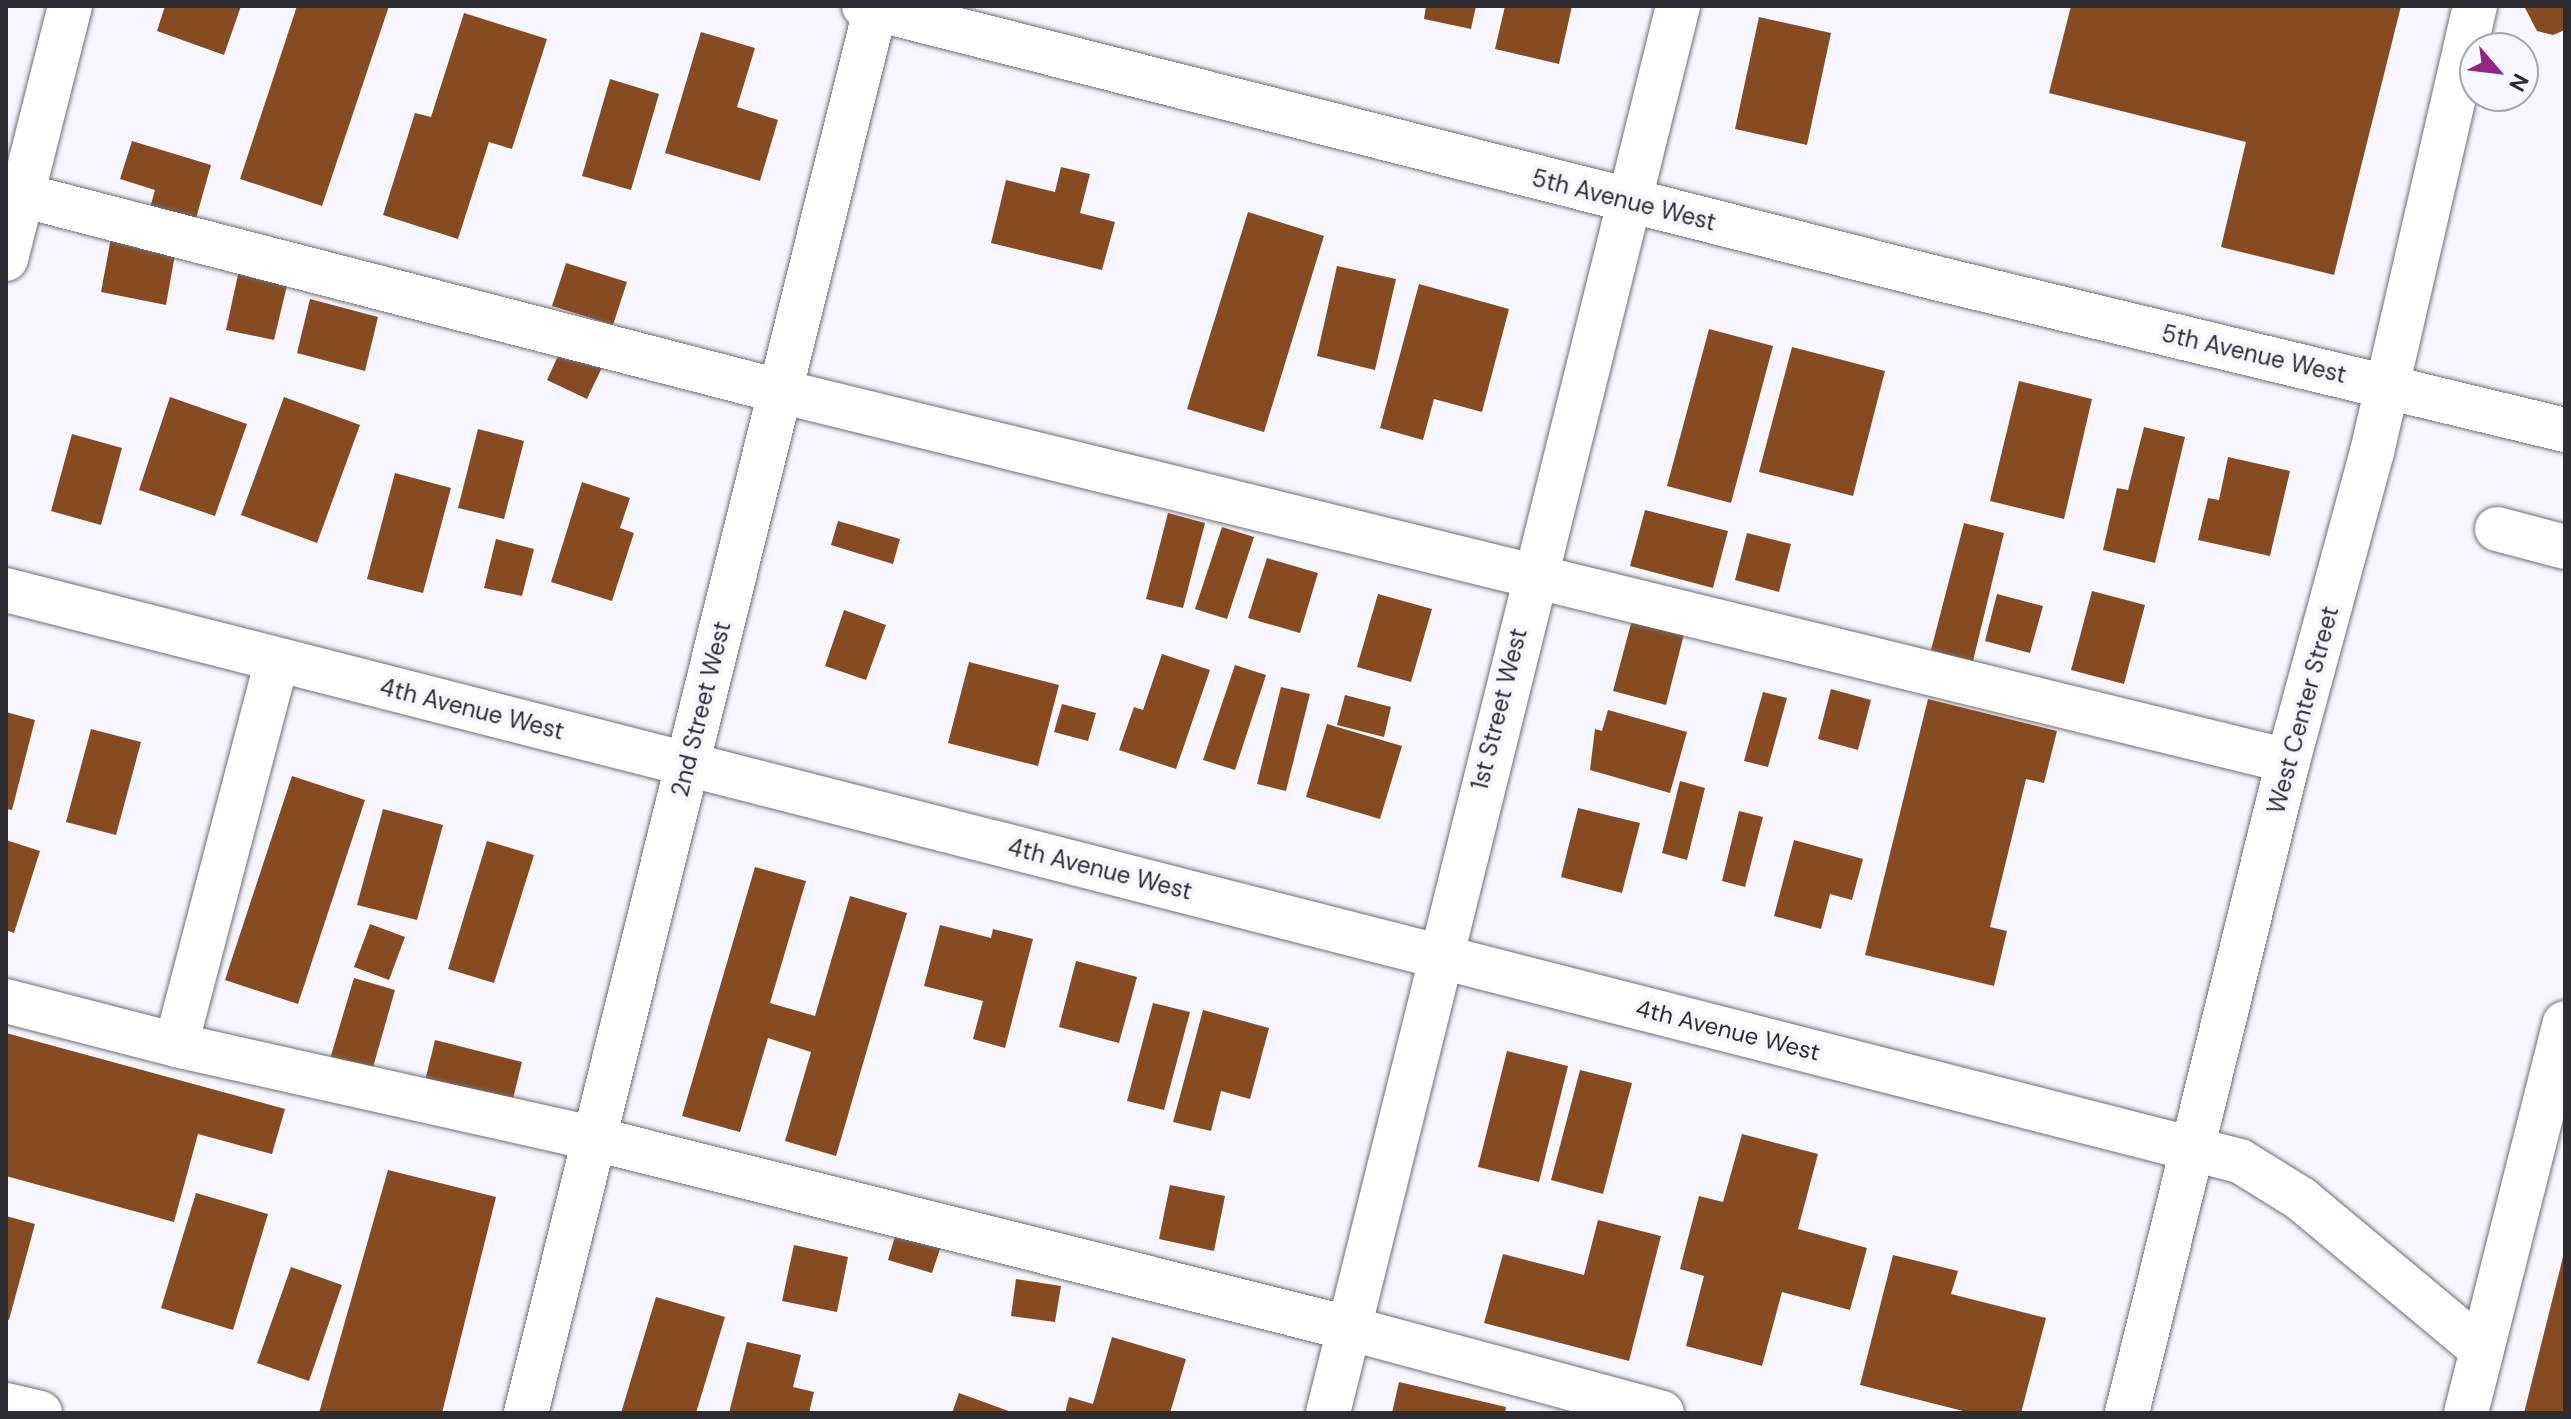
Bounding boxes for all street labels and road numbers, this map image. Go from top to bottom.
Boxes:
street label: 5th Avenue West [1529,163,1719,237]
street label: 5th Avenue West [2159,319,2349,389]
street label: West Center Street [2261,603,2345,817]
street label: 2nd Street West [665,618,737,800]
street label: 1st Street West [1465,625,1533,793]
street label: 4th Avenue West [377,672,567,746]
street label: 4th Avenue West [1005,832,1195,906]
street label: 4th Avenue West [1633,993,1823,1067]

